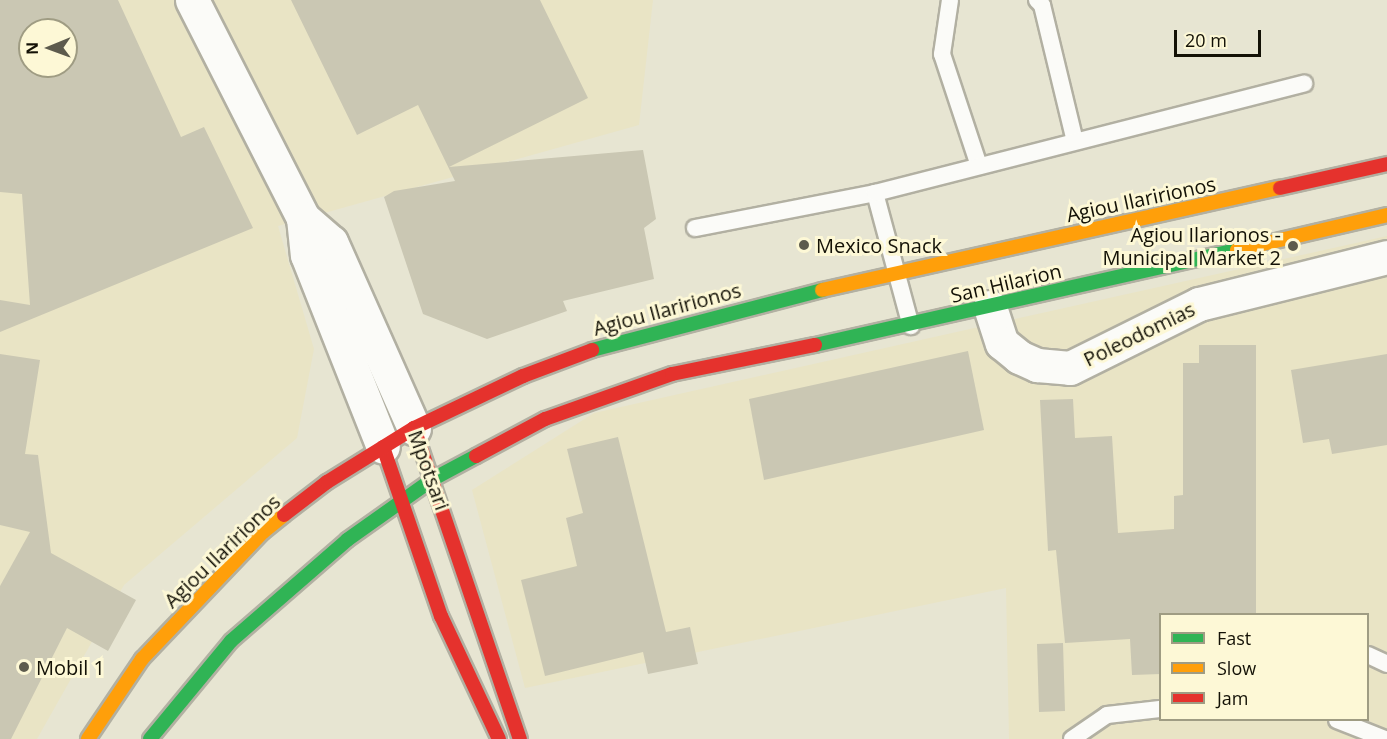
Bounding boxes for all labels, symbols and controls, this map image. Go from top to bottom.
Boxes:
north arrow [18,18,78,78]
scale bar [1177,18,1264,56]
text: 20 m [1185,28,1227,52]
text: N [21,42,43,55]
street label: Agiou Ilaririonos [1064,171,1218,227]
place label: Agiou Ilarionos - Municipal Market 2 [1102,222,1281,269]
place label: Mexico Snack [816,233,942,257]
marker: Mexico Snack [797,238,811,252]
marker: Agiou Ilarionos - Municipal Market 2 [1286,239,1300,253]
street label: San Hilarion [948,259,1064,307]
street label: Agiou Ilaririonos [590,278,744,340]
street label: Poleodomias [1079,297,1199,371]
street label: Mpotsari [403,427,455,513]
street label: Agiou Ilaririonos [159,490,285,612]
legend [1159,613,1369,721]
text: Fast [1217,626,1251,650]
place label: Mobil 1 [36,655,105,679]
text: Slow [1217,656,1256,680]
marker: Mobil 1 [17,660,31,674]
text: Jam [1217,686,1249,710]

